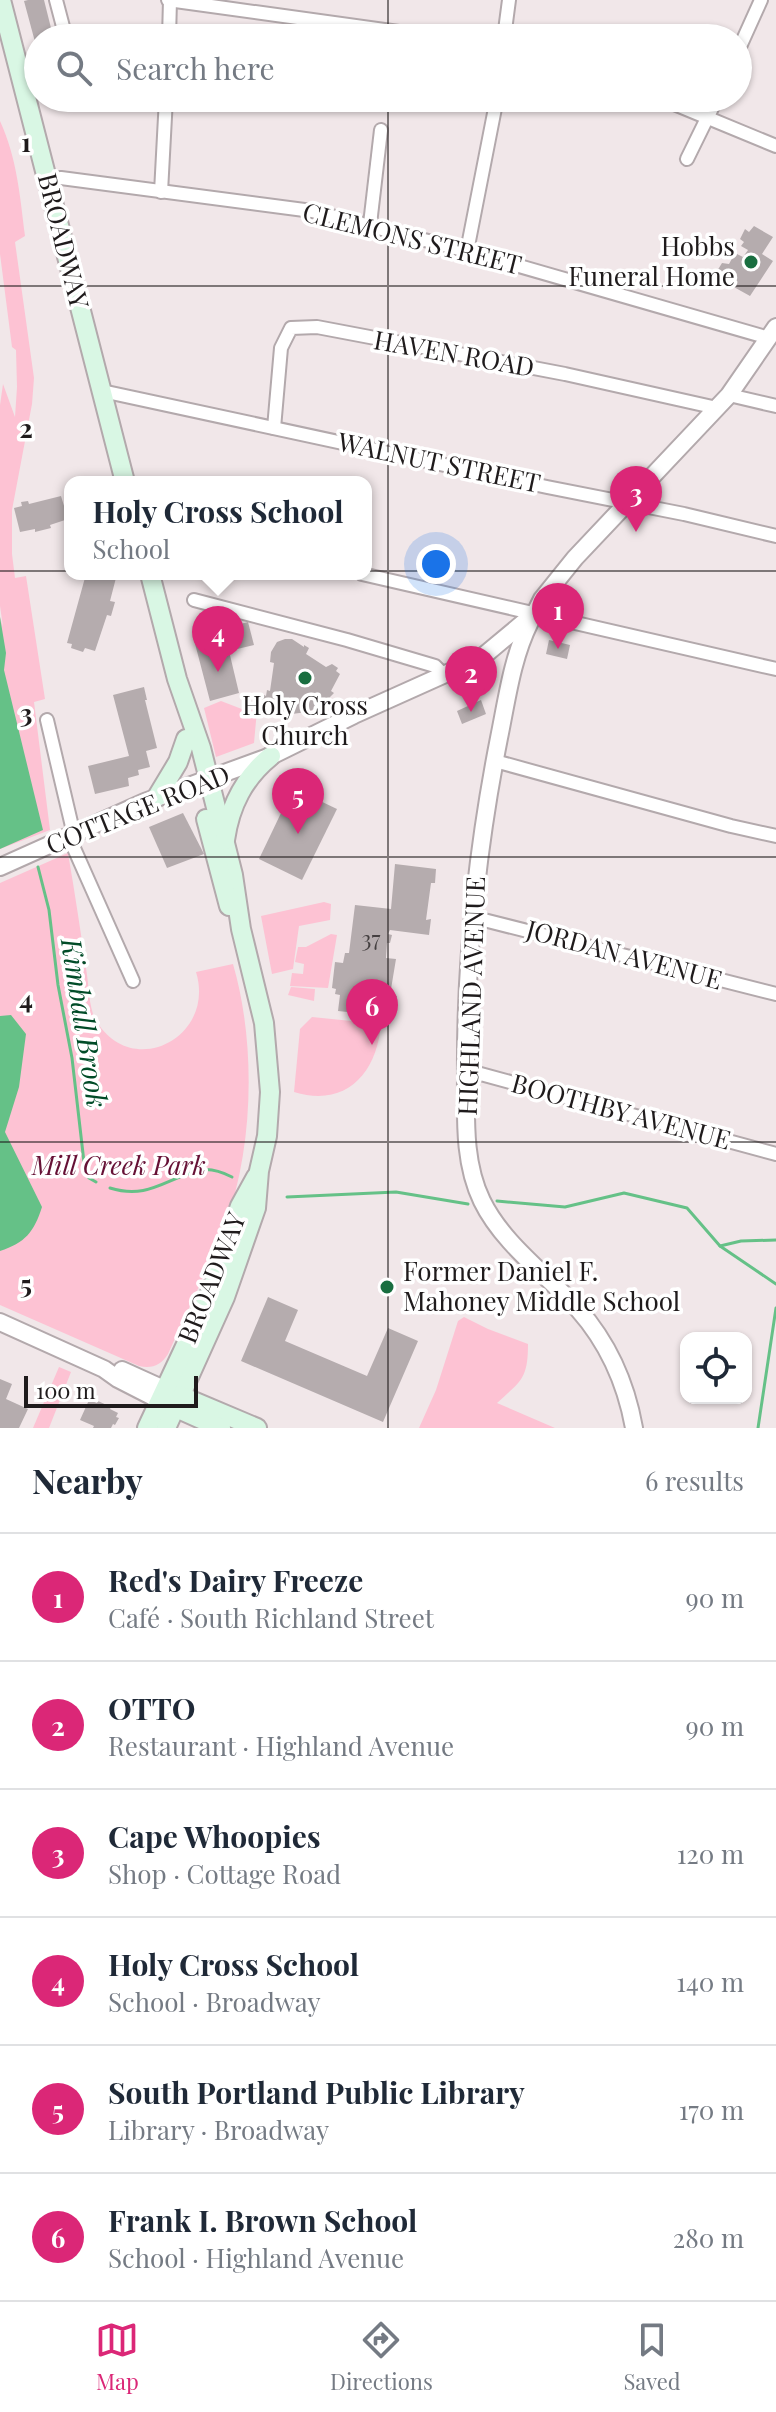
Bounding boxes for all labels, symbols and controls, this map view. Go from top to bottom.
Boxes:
search box [24,24,752,112]
icon: search [52,46,96,90]
text: Search here [116,48,275,88]
text: 1 [21,124,31,159]
street label: BROADWAY [31,169,98,313]
street label: CLEMONS STREET [299,193,525,282]
place label: Hobbs Funeral Home [568,228,735,293]
marker: Hobbs Funeral Home [742,253,760,271]
street label: HAVEN ROAD [371,321,537,384]
text: 2 [19,410,33,445]
street label: WALNUT STREET [334,423,544,500]
pin: 3 [610,466,662,532]
popup [64,476,372,580]
text: Holy Cross School [92,491,344,531]
text: School [92,531,170,566]
your location [416,544,456,584]
pin: 1 [532,583,584,649]
pin: 4 [192,606,244,672]
pin: 2 [445,646,497,712]
marker: Holy Cross Church [296,669,314,687]
place label: Holy Cross Church [242,687,368,752]
text: 3 [20,695,32,730]
street label: COTTAGE ROAD [40,756,235,861]
pin: 5 [272,768,324,834]
street label: HIGHLAND AVENUE [449,876,492,1116]
street label: JORDAN AVENUE [522,910,726,997]
house number: 37 [362,923,380,953]
water label: Kimball Brook [54,934,117,1110]
pin: 6 [346,979,398,1045]
text: 4 [19,981,33,1016]
street label: BOOTHBY AVENUE [508,1064,735,1157]
park label: Mill Creek Park [31,1147,206,1182]
street label: BROADWAY [168,1206,253,1348]
place label: Former Daniel F. Mahoney Middle School [403,1253,680,1318]
text: 5 [20,1266,32,1301]
marker: Former Daniel F. Mahoney Middle School [378,1278,396,1296]
map controls [680,1332,752,1404]
button: locate [680,1332,752,1404]
scale bar [24,1372,198,1408]
text: 100 m [36,1375,96,1405]
text: Nearby [32,1457,143,1503]
text: 6 results [645,1463,744,1498]
text: Red's Dairy Freeze [108,1560,363,1600]
text: 1 [53,1580,63,1615]
text: 90 m [686,1580,744,1615]
text: Café · South Richland Street [108,1600,434,1635]
text: OTTO [108,1688,196,1728]
text: 2 [51,1708,65,1743]
text: 90 m [686,1708,744,1743]
text: Restaurant · Highland Avenue [108,1728,454,1763]
text: Cape Whoopies [108,1816,321,1856]
text: 3 [52,1836,64,1871]
text: 120 m [677,1836,744,1871]
text: Shop · Cottage Road [108,1856,341,1891]
text: Holy Cross School [108,1944,359,1984]
text: 4 [51,1964,65,1999]
text: 140 m [676,1964,744,1999]
text: School · Broadway [108,1984,321,2019]
text: South Portland Public Library [108,2072,525,2112]
text: 5 [52,2092,64,2127]
text: 170 m [679,2092,744,2127]
text: Library · Broadway [108,2112,329,2147]
text: Frank I. Brown School [108,2200,417,2240]
text: 6 [51,2220,65,2255]
text: 280 m [673,2220,744,2255]
text: School · Highland Avenue [108,2240,404,2275]
tab: Map [95,2318,139,2396]
tab: Directions [330,2318,433,2396]
tab: Saved [623,2318,681,2396]

